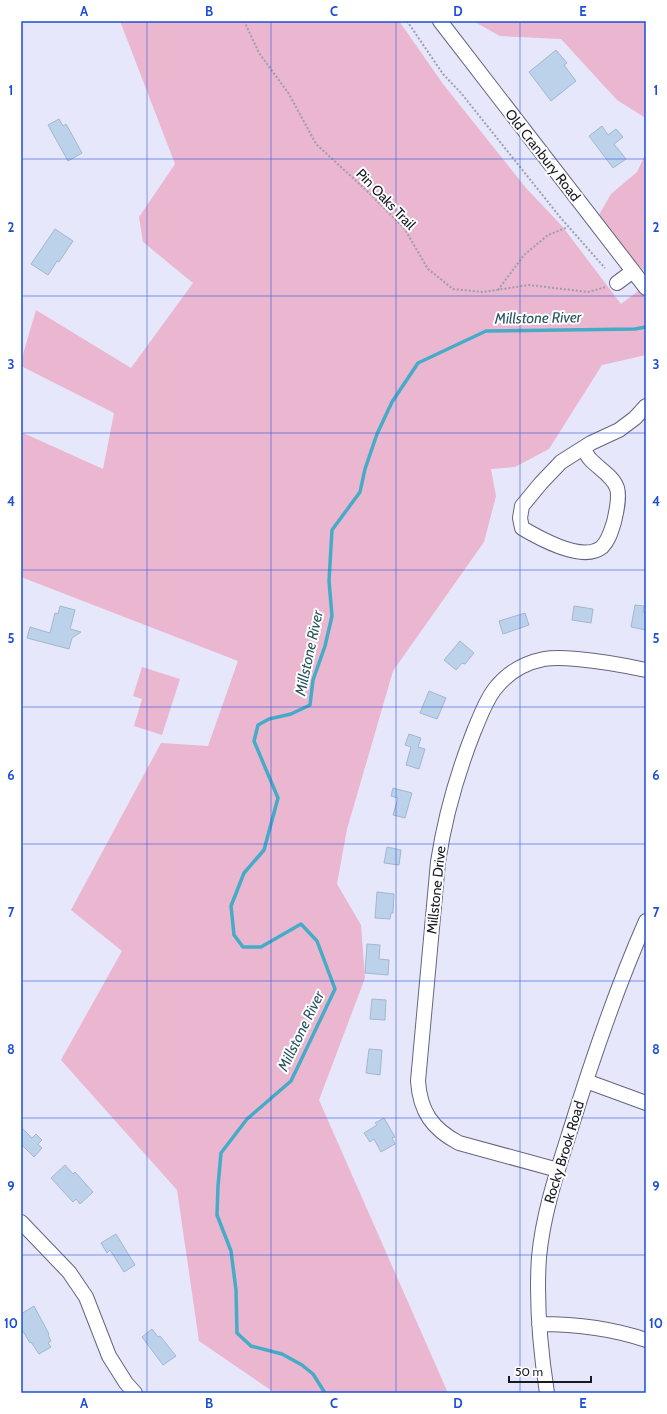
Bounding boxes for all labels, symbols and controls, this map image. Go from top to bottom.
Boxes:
text: A [80,3,89,19]
text: B [205,3,213,19]
text: C [330,3,338,19]
text: D [453,3,463,19]
text: E [579,3,587,19]
text: 1 [9,82,13,98]
text: 1 [654,82,658,98]
street label: Old Cranbury Road [501,105,585,205]
street label: Pin Oaks Trail [352,165,420,234]
text: 2 [8,219,15,235]
text: 2 [653,219,660,235]
water label: Millstone River [494,308,583,328]
text: 3 [7,356,15,372]
text: 3 [652,356,660,372]
text: 4 [7,493,15,509]
text: 4 [652,493,660,509]
water label: Millstone River [291,607,327,698]
text: 5 [8,630,15,646]
text: 5 [653,630,660,646]
text: 6 [7,767,15,783]
text: 6 [652,767,660,783]
street label: Millstone Drive [422,845,450,935]
text: 7 [8,904,15,920]
text: 7 [653,904,660,920]
water label: Millstone River [273,987,329,1075]
text: 8 [7,1041,15,1057]
text: 8 [652,1041,660,1057]
street label: Rocky Brook Road [540,1098,588,1206]
text: 9 [7,1178,15,1194]
text: 9 [652,1178,660,1194]
text: 10 [4,1315,18,1331]
text: 10 [649,1315,663,1331]
scale bar [509,1358,591,1384]
text: 50 m [515,1364,543,1379]
text: A [80,1395,89,1411]
text: B [205,1395,213,1411]
text: C [330,1395,338,1411]
text: D [453,1395,463,1411]
text: E [579,1395,587,1411]

